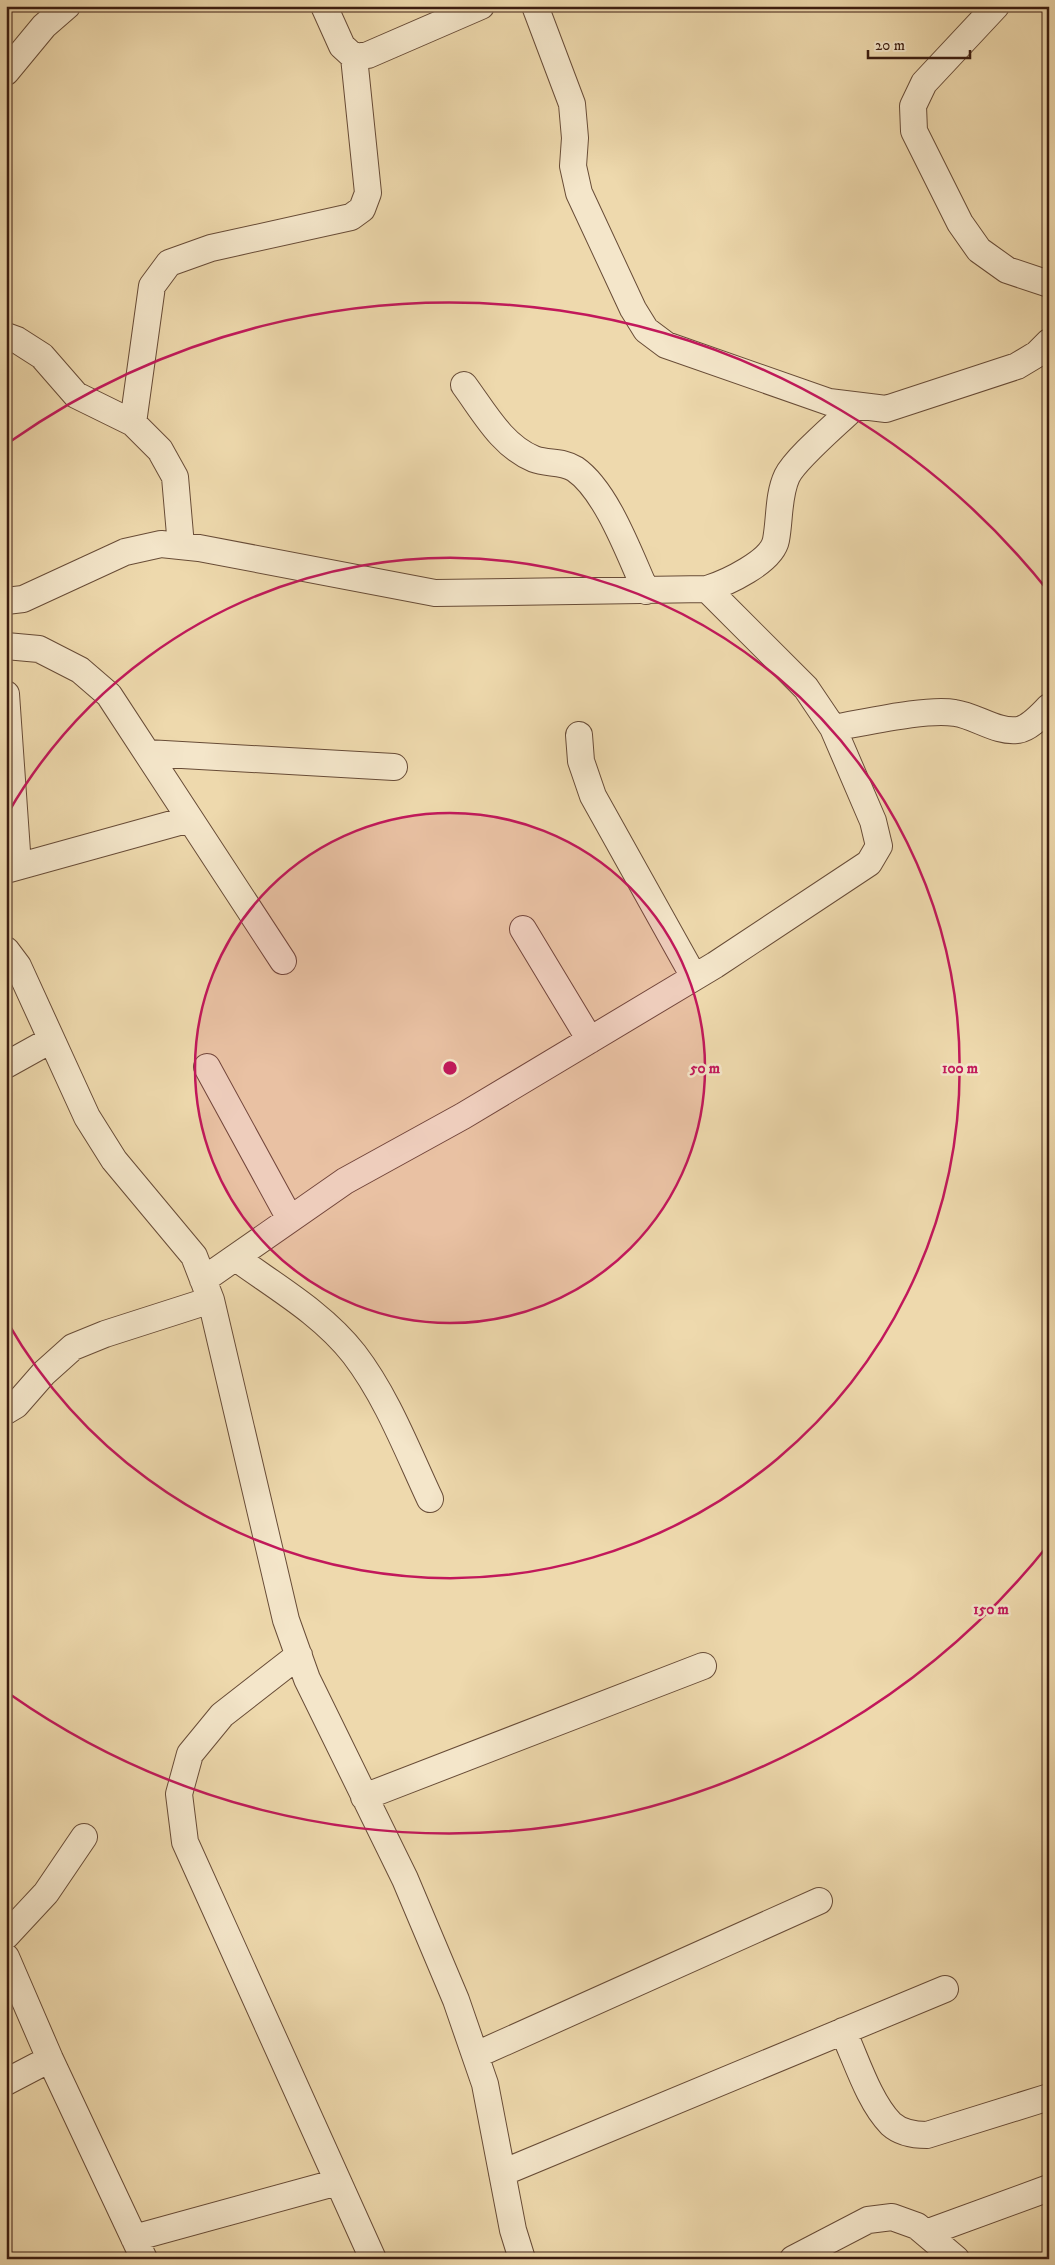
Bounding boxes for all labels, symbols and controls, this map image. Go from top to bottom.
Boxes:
scale bar [868,28,970,60]
text: 20 m [875,36,905,55]
centre of rings [441,1059,459,1077]
text: 50 m [689,1059,721,1078]
text: 100 m [942,1059,979,1078]
text: 150 m [973,1600,1009,1619]

